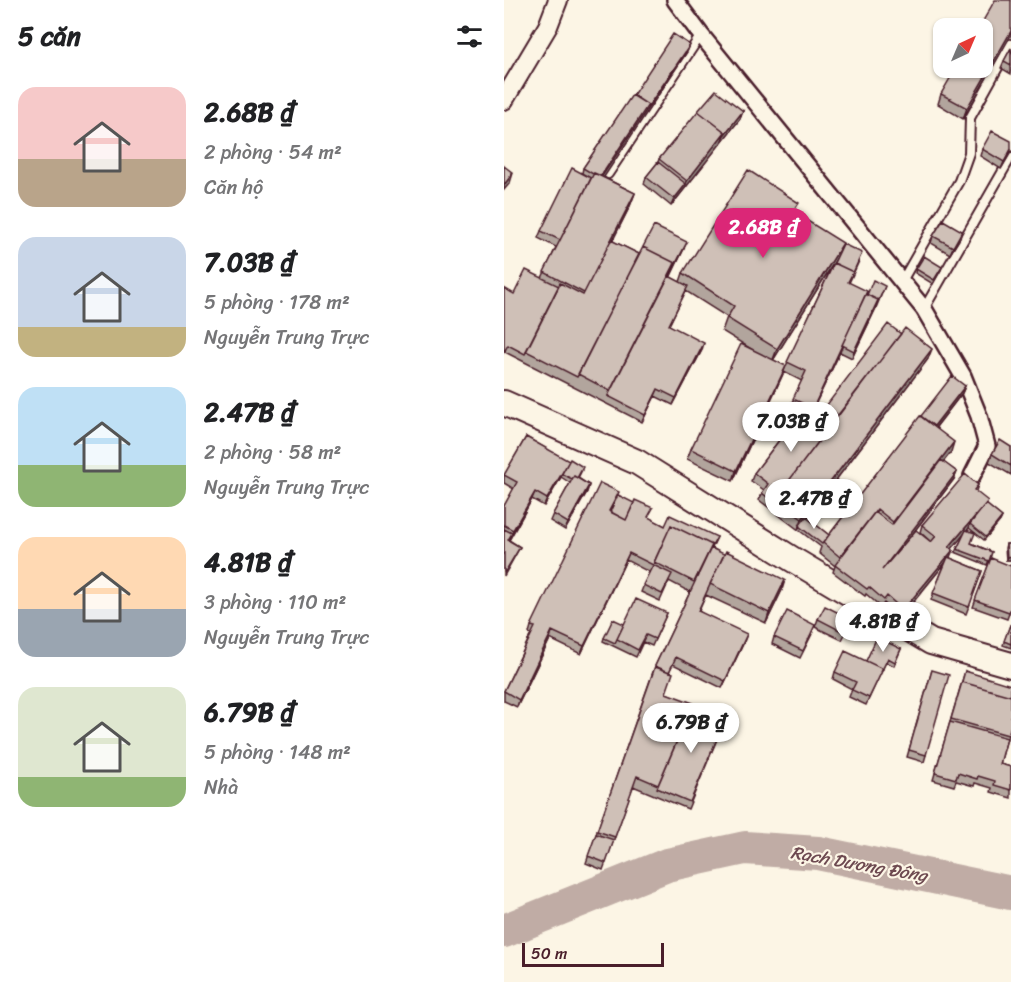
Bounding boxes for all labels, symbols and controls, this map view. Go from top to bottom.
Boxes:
text: 5 căn [18,13,81,59]
north arrow [933,18,993,78]
map controls [933,18,993,78]
icon: filters [453,20,486,53]
text: 2.68B ₫ [204,89,294,135]
icon: home [66,111,138,183]
text: 2 phòng · 54 m² [204,135,342,170]
text: Căn hộ [204,170,263,205]
pin: 2.68B ₫ [708,208,818,259]
text: 2.68B ₫ [728,210,798,245]
text: 7.03B ₫ [204,239,294,285]
icon: home [66,261,138,333]
text: 5 phòng · 178 m² [204,285,350,320]
text: Nguyễn Trung Trực [204,320,369,355]
text: 2.47B ₫ [204,389,295,435]
pin: 7.03B ₫ [736,402,846,453]
text: 7.03B ₫ [756,404,826,439]
icon: home [66,411,138,483]
text: 2 phòng · 58 m² [204,435,341,470]
text: Nguyễn Trung Trực [204,470,369,505]
pin: 2.47B ₫ [759,479,869,530]
text: 2.47B ₫ [779,481,849,516]
text: 4.81B ₫ [204,539,292,585]
icon: home [66,561,138,633]
text: 3 phòng · 110 m² [204,585,346,620]
pin: 4.81B ₫ [828,602,938,653]
text: 4.81B ₫ [849,604,917,639]
text: Nguyễn Trung Trực [204,620,369,655]
text: 6.79B ₫ [204,689,294,735]
pin: 6.79B ₫ [636,703,746,754]
text: 6.79B ₫ [656,705,726,740]
icon: home [66,711,138,783]
text: 5 phòng · 148 m² [204,735,351,770]
text: Nhà [204,770,238,805]
water label: Rạch Dương Đông [788,836,932,892]
text: 50 m [531,939,567,968]
scale bar [522,940,664,968]

